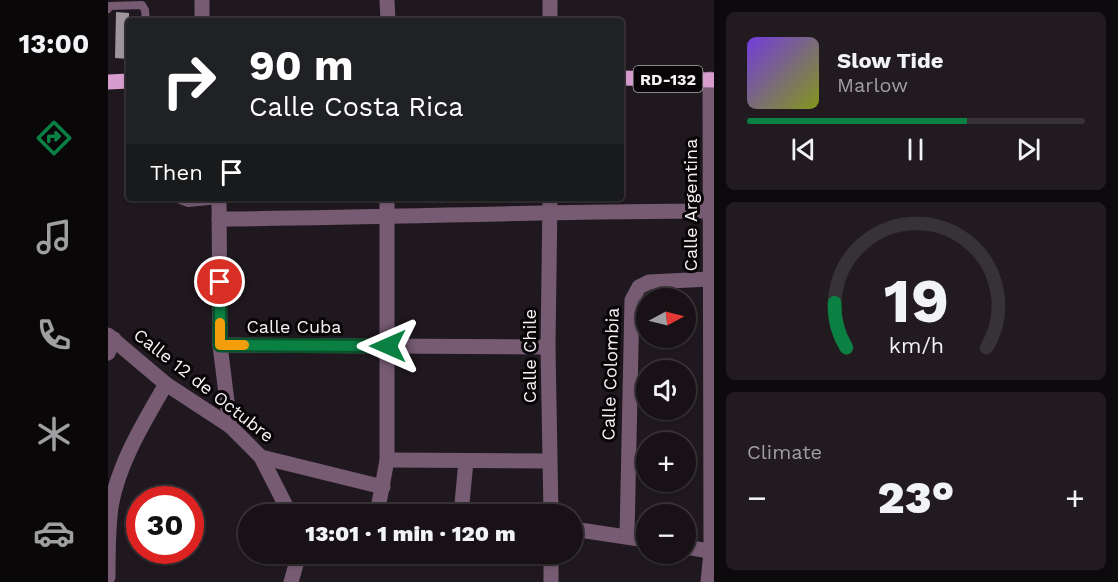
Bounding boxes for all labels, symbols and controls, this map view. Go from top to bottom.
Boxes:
text: 13:00 [19,28,89,60]
text: 90 m [249,41,353,90]
icon: right [150,42,228,120]
text: Slow Tide [837,48,944,73]
road number: RD-132 [634,66,702,92]
text: Marlow [837,73,908,97]
text: Calle Costa Rica [249,91,464,123]
icon: directions [33,117,75,159]
icon: previous [787,133,820,166]
icon: pause [899,133,932,166]
icon: next [1012,133,1045,166]
street label: Calle Argentina [680,139,701,271]
icon: arrive [215,156,248,189]
text: Then [150,160,203,185]
icon: music [33,216,75,258]
pin [194,256,245,307]
text: 19 [883,264,949,337]
icon: arrive [203,265,236,298]
north arrow [636,288,696,348]
map controls [636,288,696,564]
street label: Calle Colombia [597,307,623,441]
street label: Calle Chile [519,309,540,403]
icon: phone [33,314,75,356]
position arrow [356,314,420,378]
street label: Calle Cuba [246,316,342,337]
street label: Calle 12 de Octubre [130,324,278,446]
text: km/h [888,333,944,358]
button: sound [636,360,696,420]
icon: climate [33,413,75,455]
button: + [636,432,696,492]
text: Climate [747,440,822,464]
text: 23° [878,471,954,524]
text: − [747,478,767,517]
text: + [1065,478,1085,517]
speed limit sign: 30 [126,486,204,564]
button: − [636,504,696,564]
icon: car [33,512,75,554]
text: 13:01 · 1 min · 120 m [305,521,516,546]

